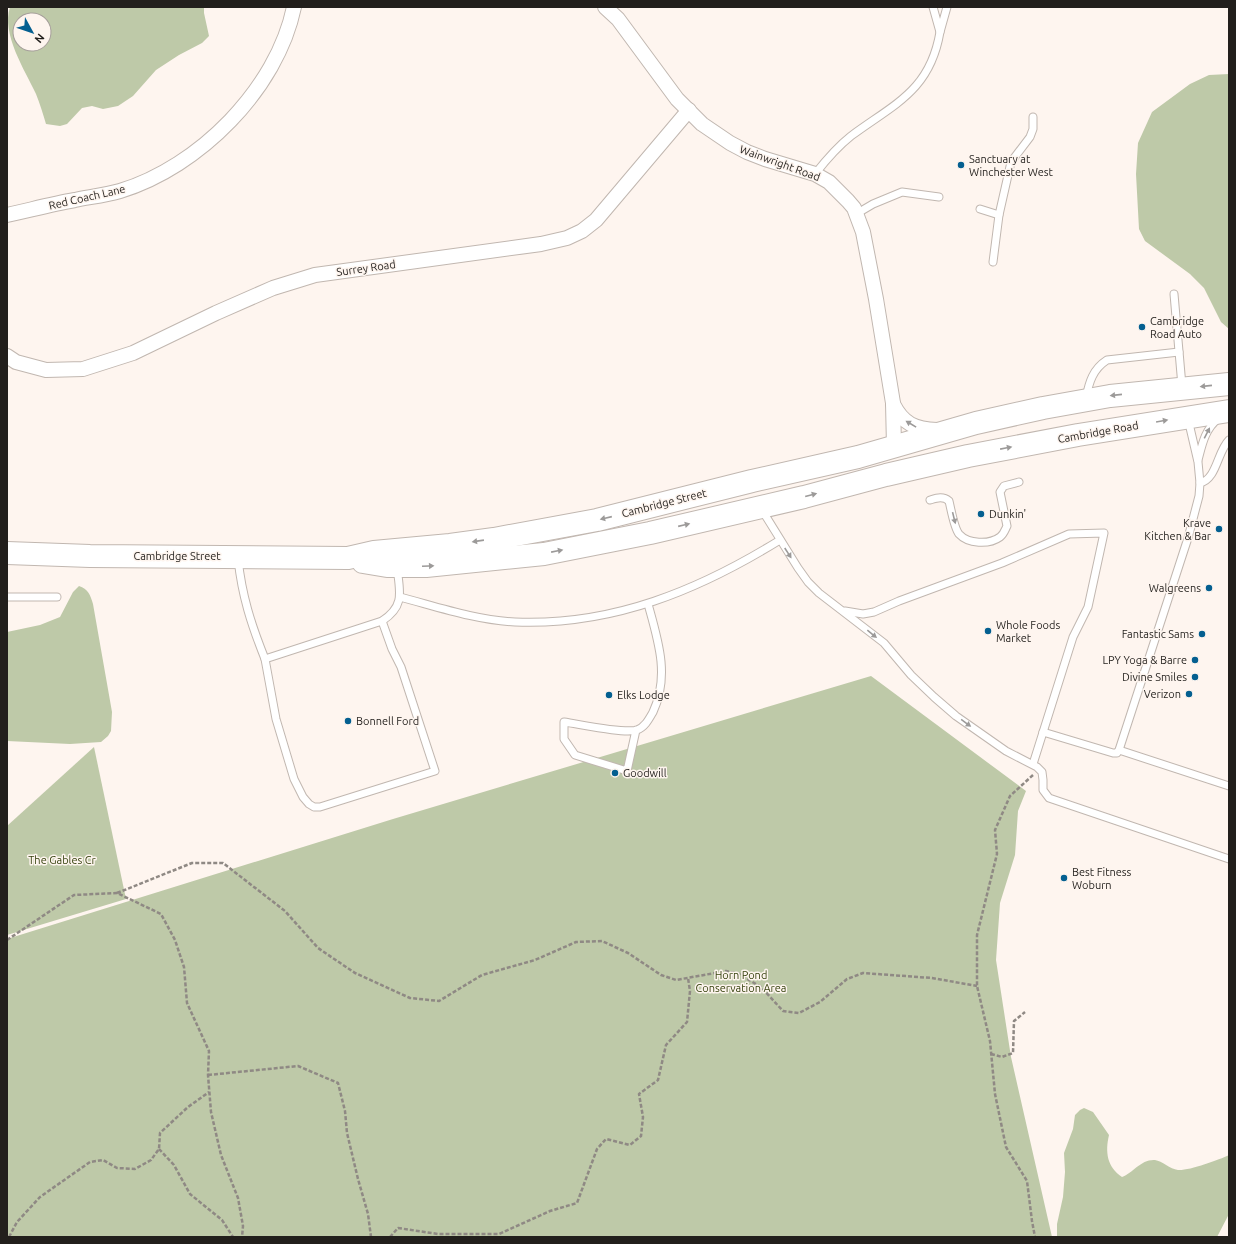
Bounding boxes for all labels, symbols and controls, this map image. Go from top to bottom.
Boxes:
north arrow [12,12,52,52]
text: N [32,31,47,45]
street label: Wainwright Road [738,143,822,183]
place label: Sanctuary at Winchester West [969,153,1054,178]
marker: Sanctuary at Winchester West [956,160,966,170]
street label: Red Coach Lane [48,182,126,212]
street label: Surrey Road [336,258,396,278]
place label: Cambridge Road Auto [1150,315,1204,340]
marker: Cambridge Road Auto [1137,322,1147,332]
one-way arrow [1200,382,1212,389]
one-way arrow [1110,392,1122,399]
one-way arrow [1156,418,1168,424]
street label: Cambridge Road [1057,419,1139,445]
one-way arrow [905,421,917,428]
one-way arrow [1204,427,1210,439]
one-way arrow [1000,445,1012,451]
street label: Cambridge Street [620,486,708,519]
one-way arrow [805,492,817,498]
place label: Dunkin' [989,508,1026,520]
marker: Dunkin' [976,509,986,519]
one-way arrow [951,512,957,524]
one-way arrow [600,515,612,521]
place label: Krave Kitchen & Bar [1144,517,1212,542]
one-way arrow [678,522,691,528]
marker: Krave Kitchen & Bar [1214,524,1224,534]
one-way arrow [472,538,484,544]
one-way arrow [784,547,792,558]
one-way arrow [551,548,563,554]
street label: Cambridge Street [133,550,221,562]
one-way arrow [422,562,434,569]
place label: Walgreens [1149,582,1201,594]
marker: Walgreens [1204,583,1214,593]
place label: Whole Foods Market [996,619,1060,644]
marker: Whole Foods Market [983,626,993,636]
place label: Fantastic Sams [1122,628,1194,640]
one-way arrow [867,629,878,638]
marker: Fantastic Sams [1197,629,1207,639]
place label: LPY Yoga & Barre [1102,654,1187,666]
marker: LPY Yoga & Barre [1190,655,1200,665]
place label: Divine Smiles [1122,671,1187,683]
marker: Divine Smiles [1190,672,1200,682]
place label: Verizon [1144,688,1181,700]
place label: Elks Lodge [617,689,670,701]
marker: Verizon [1184,689,1194,699]
marker: Elks Lodge [604,690,614,700]
place label: Bonnell Ford [356,715,419,727]
marker: Bonnell Ford [343,716,353,726]
one-way arrow [961,719,971,727]
place label: Goodwill [623,767,667,779]
marker: Goodwill [610,768,620,778]
park label: The Gables Cr [28,854,97,866]
place label: Best Fitness Woburn [1072,866,1132,891]
marker: Best Fitness Woburn [1059,873,1069,883]
park label: Horn Pond Conservation Area [696,969,786,994]

